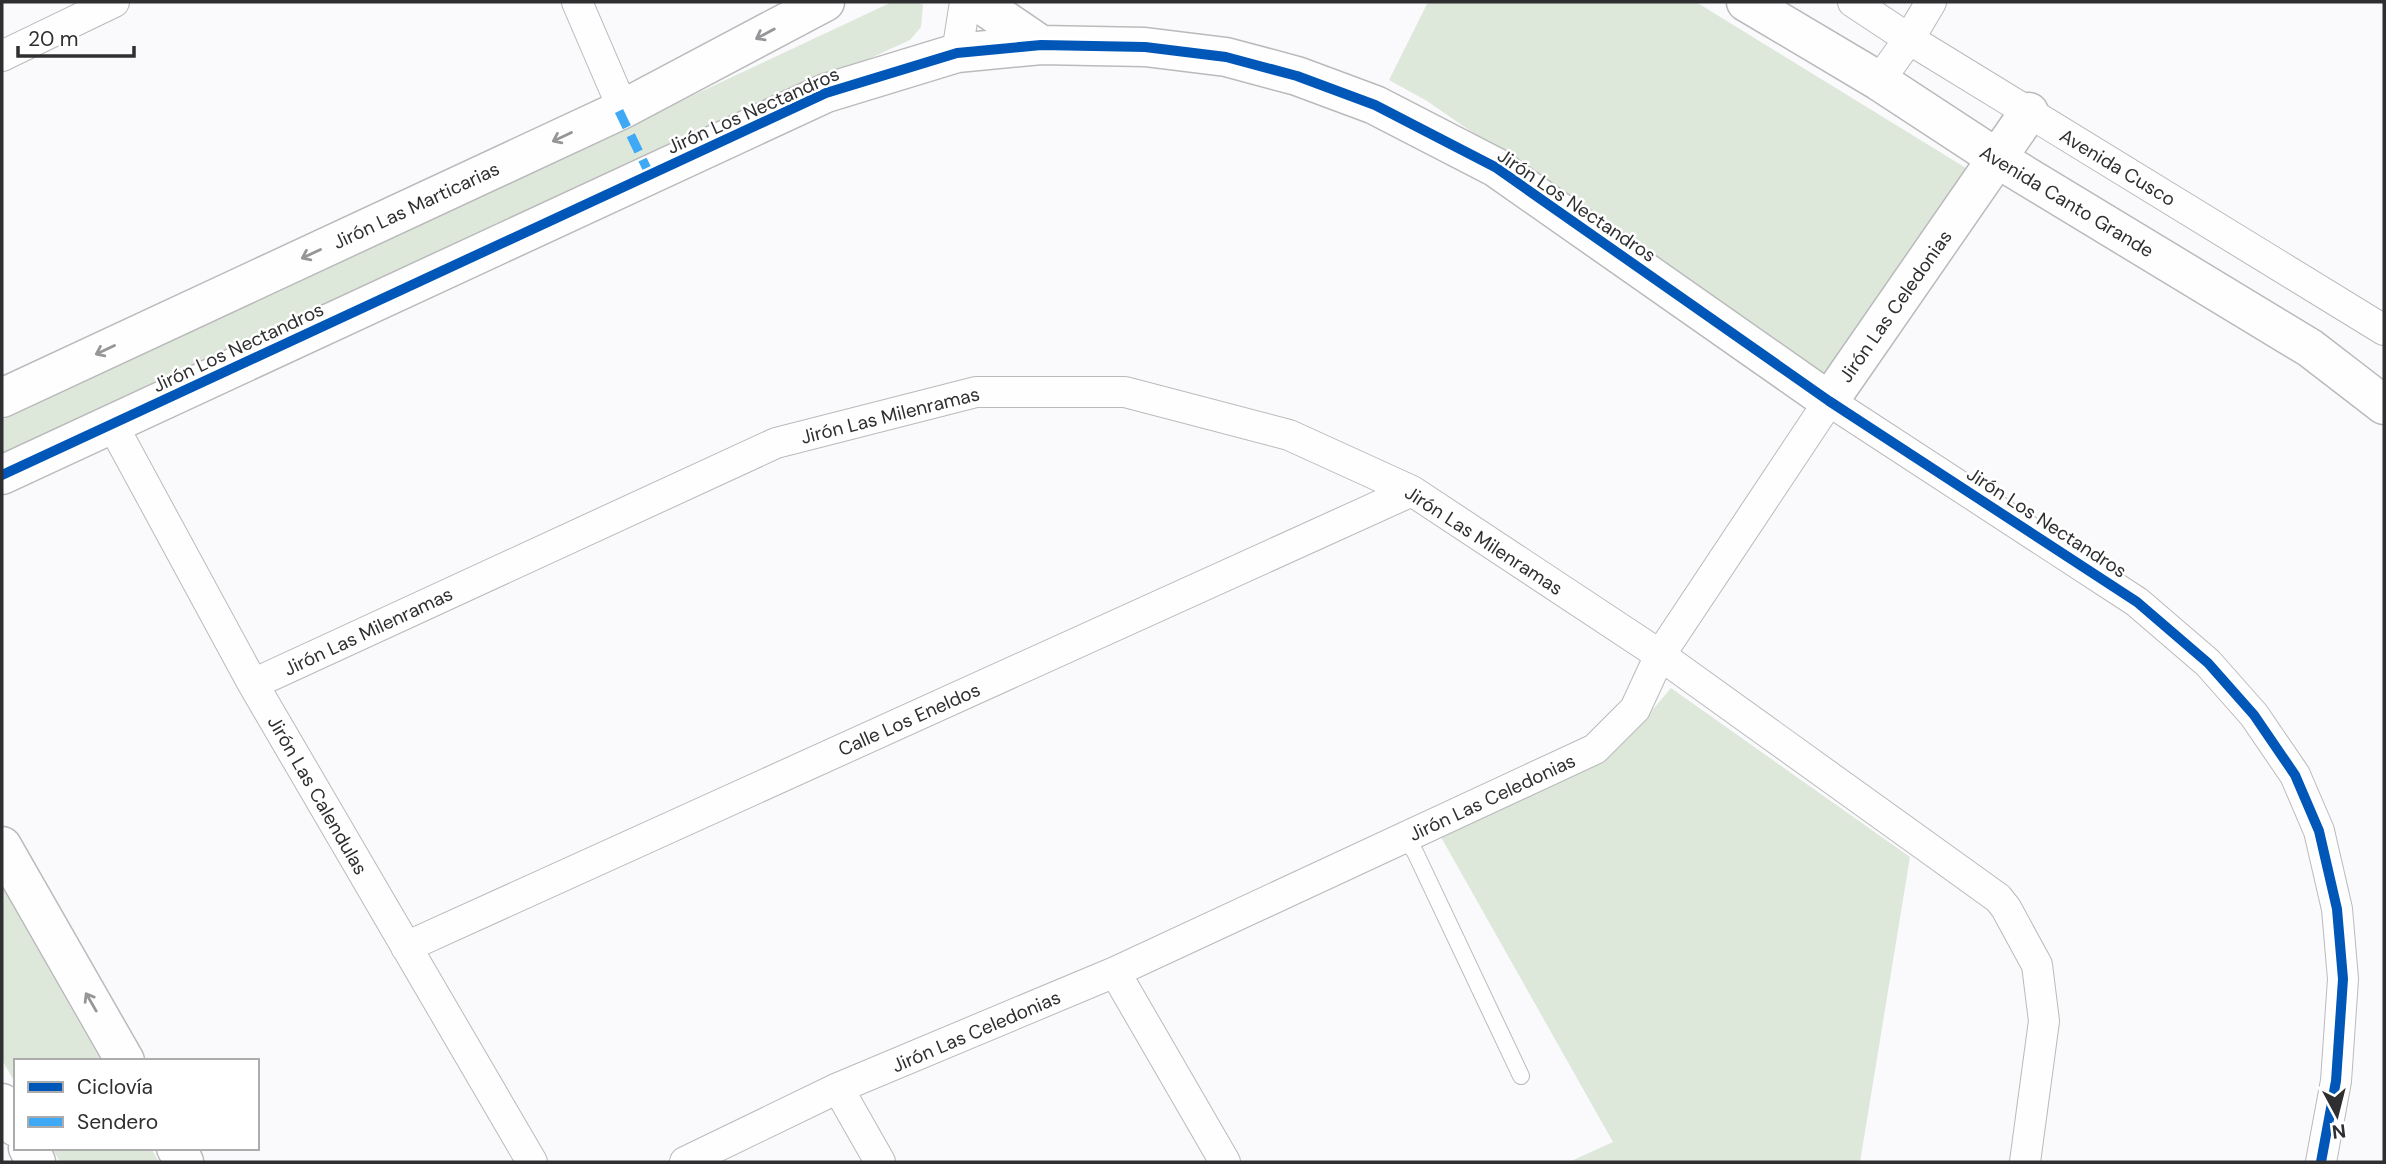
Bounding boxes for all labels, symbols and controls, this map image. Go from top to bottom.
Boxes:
scale bar [18,14,133,58]
text: 20 m [28,25,79,53]
one-way arrow [755,27,775,41]
street label: Jirón Los Nectandros [663,61,843,160]
street label: Avenida Cusco [2055,123,2180,212]
one-way arrow [552,131,573,145]
street label: Avenida Canto Grande [1975,140,2158,263]
street label: Jirón Los Nectandros [1493,143,1661,268]
street label: Jirón Las Marticarias [329,156,503,255]
street label: Jirón Las Celedonias [1833,225,1958,388]
one-way arrow [301,248,322,261]
street label: Jirón Los Nectandros [149,297,328,398]
one-way arrow [95,344,116,357]
street label: Jirón Las Milenramas [798,381,982,450]
street label: Jirón Los Nectandros [1962,461,2132,584]
street label: Jirón Las Milenramas [1400,480,1568,601]
street label: Jirón Las Milenramas [280,581,457,682]
street label: Calle Los Eneldos [834,677,984,762]
street label: Jirón Las Calendulas [262,711,373,879]
street label: Jirón Las Celedonias [1405,748,1579,847]
street label: Jirón Las Celedonias [888,985,1064,1078]
one-way arrow [84,992,98,1012]
legend [14,1059,259,1150]
text: Ciclovía [77,1073,153,1101]
north arrow [2302,1080,2372,1150]
text: Sendero [77,1108,158,1136]
text: N [2331,1118,2347,1145]

